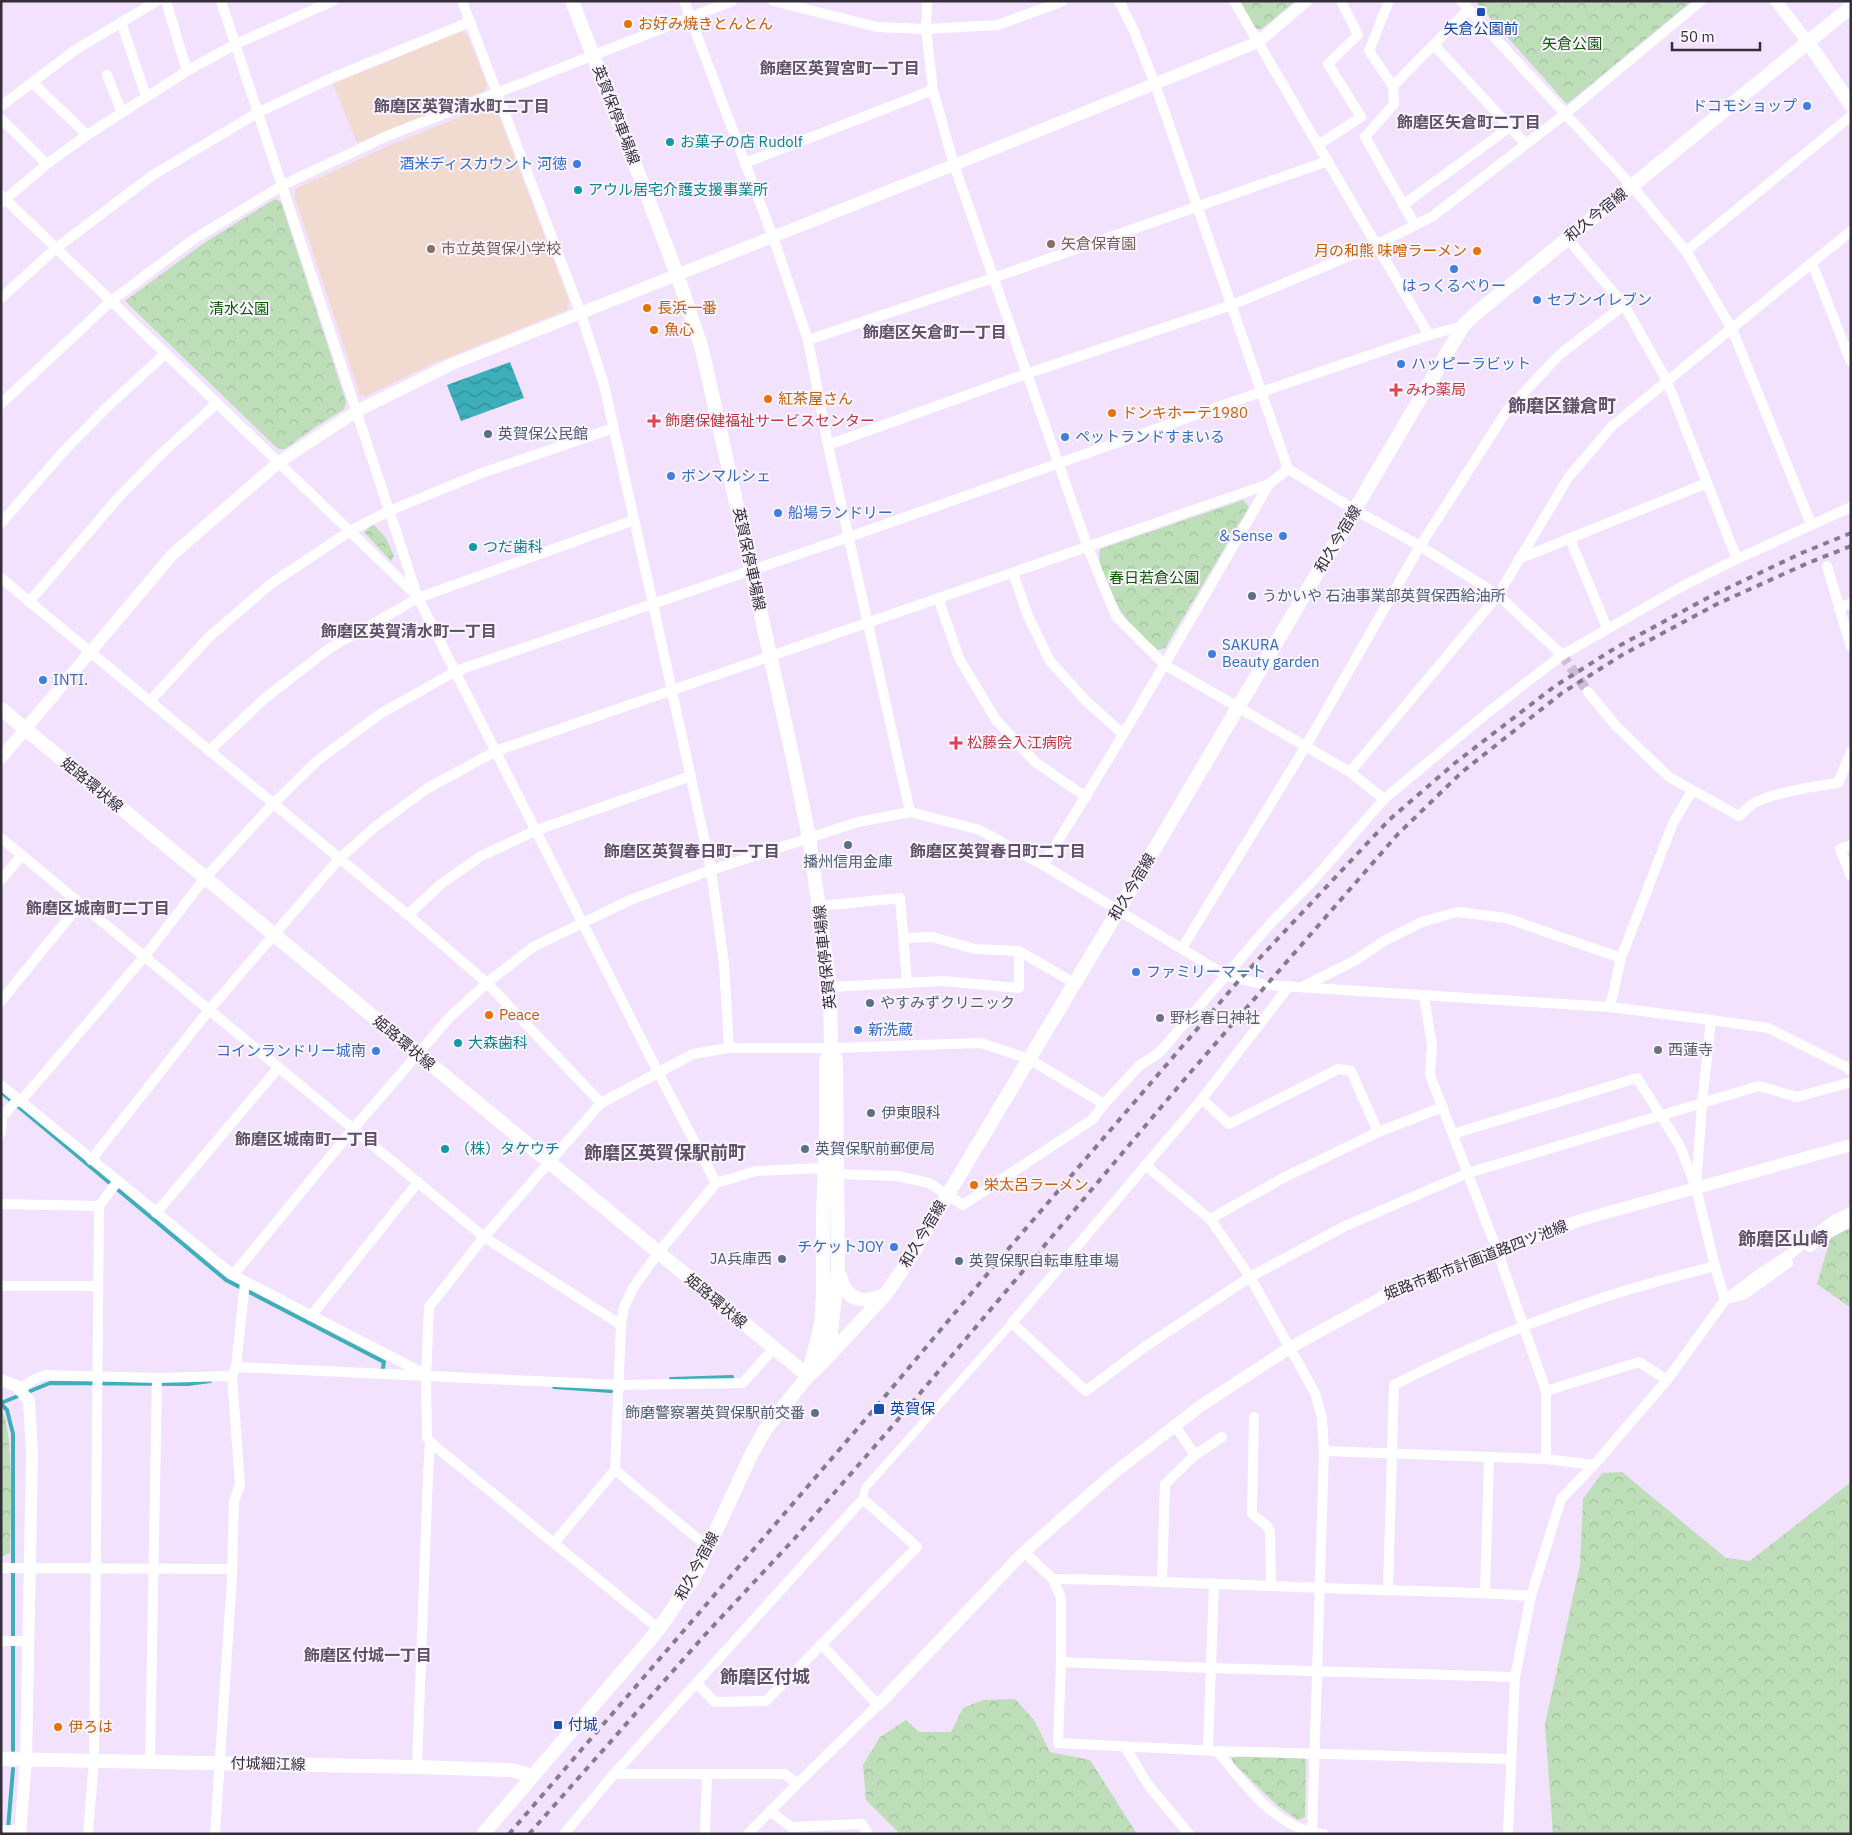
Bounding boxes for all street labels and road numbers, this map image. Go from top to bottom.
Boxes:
street label: 英賀保停車場線 [589,62,644,167]
street label: 和久今宿線 [1561,184,1631,246]
street label: 和久今宿線 [1310,502,1365,576]
street label: 英賀保停車場線 [729,506,770,612]
street label: 姫路環状線 [57,753,127,816]
street label: 和久今宿線 [1104,850,1159,924]
street label: 英賀保停車場線 [810,904,839,1010]
street label: 姫路環状線 [369,1011,439,1074]
street label: 和久今宿線 [895,1197,950,1271]
street label: 姫路市都市計画道路四ツ池線 [1381,1216,1570,1303]
street label: 姫路環状線 [681,1269,751,1332]
street label: 和久今宿線 [671,1528,723,1603]
street label: 付城細江線 [230,1753,306,1774]

